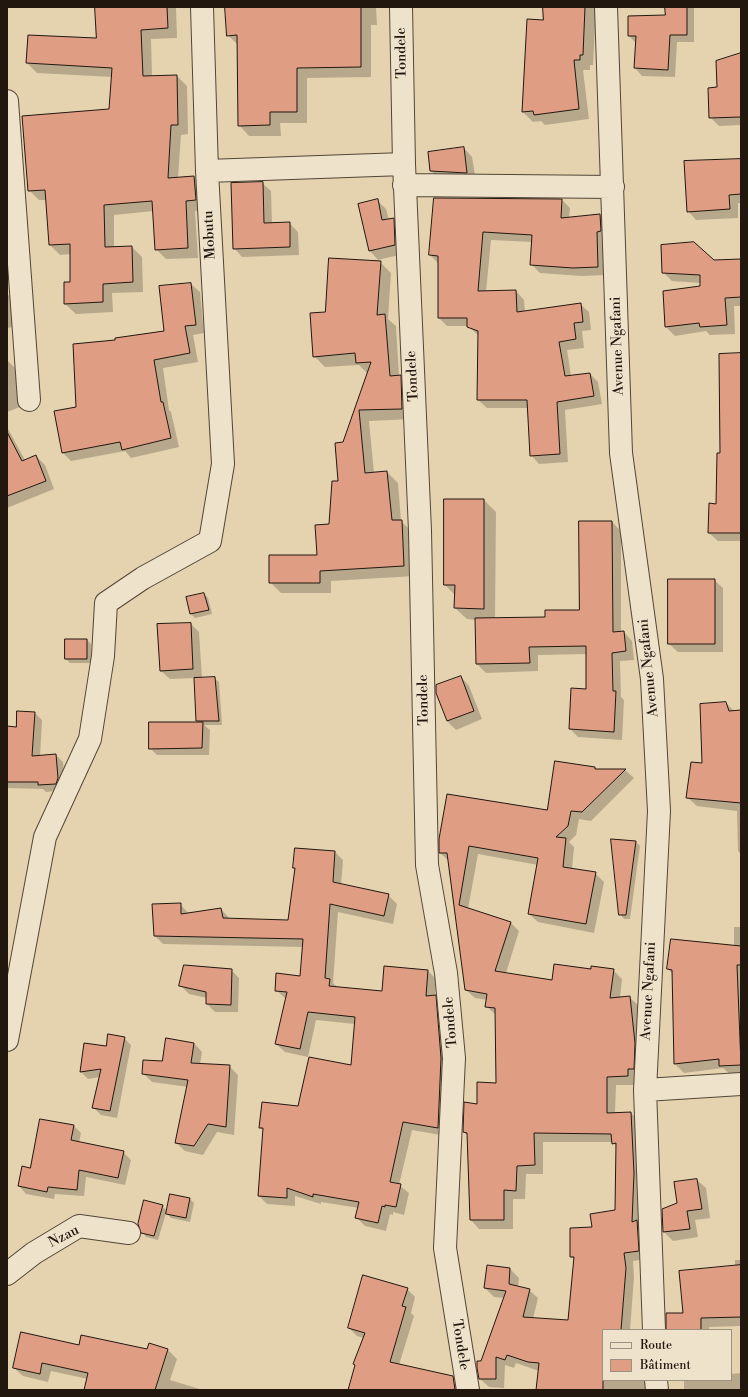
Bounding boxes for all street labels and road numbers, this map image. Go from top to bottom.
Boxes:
street label: Tondele [393,27,411,79]
street label: Mobutu [200,210,220,260]
street label: Avenue Ngafani [608,296,628,396]
street label: Tondele [403,350,423,402]
street label: Avenue Ngafani [635,618,663,718]
street label: Tondele [415,674,433,726]
street label: Avenue Ngafani [638,941,660,1041]
street label: Tondele [440,996,462,1048]
street label: Nzau [46,1222,82,1252]
street label: Tondele [448,1318,472,1372]

